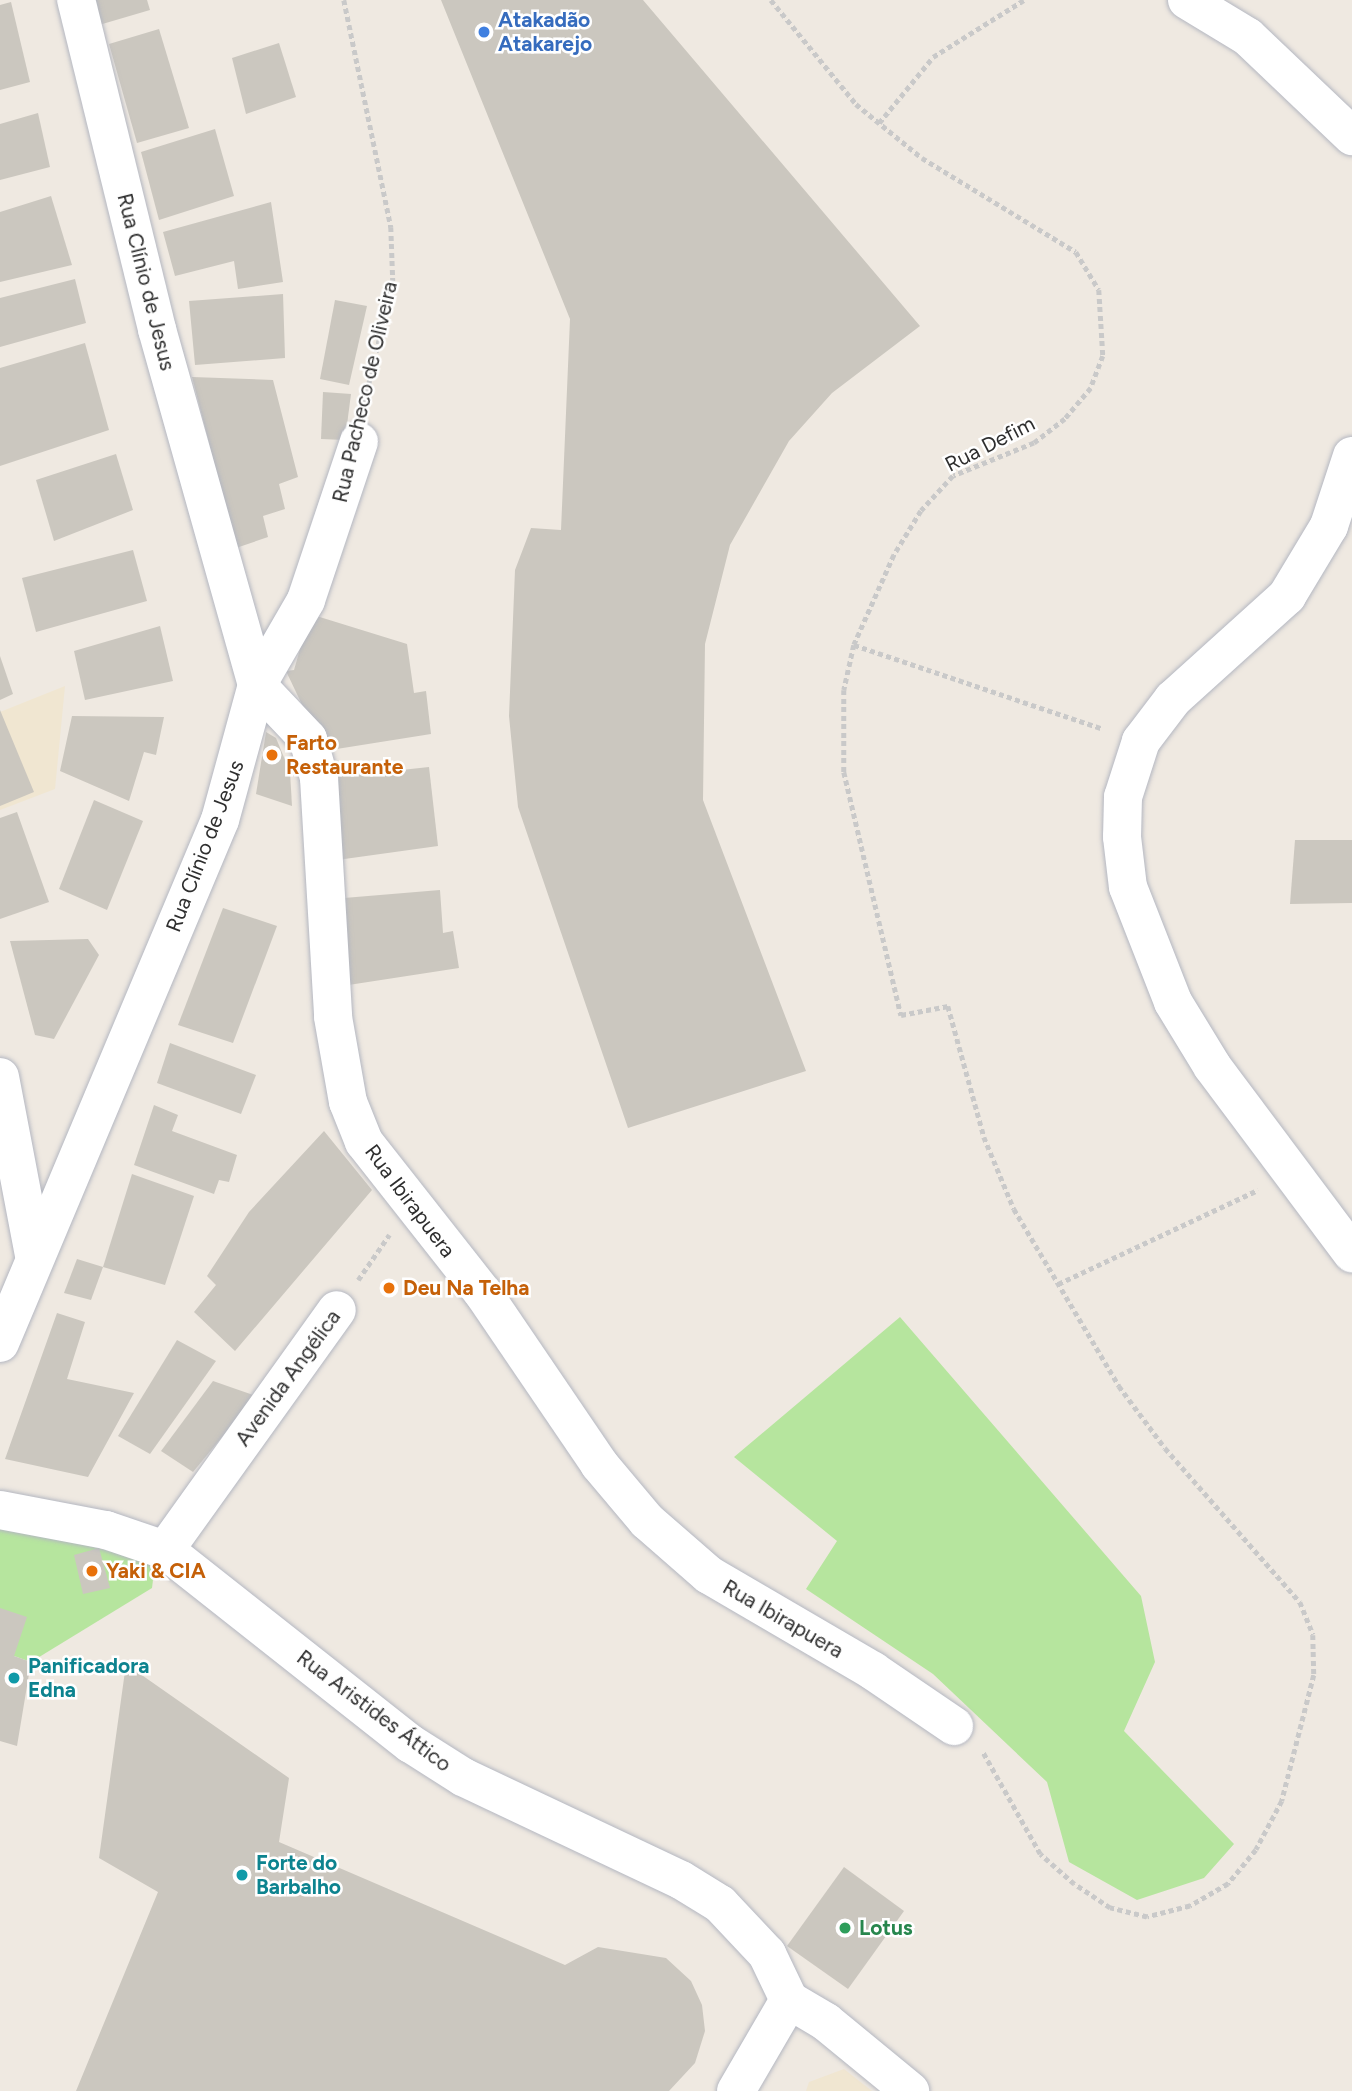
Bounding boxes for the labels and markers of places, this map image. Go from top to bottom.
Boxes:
place label: Atakadão Atakarejo [498,7,592,57]
marker: Atakadão Atakarejo [476,24,492,40]
place label: Farto Restaurante [286,730,403,780]
marker: Farto Restaurante [264,747,280,763]
place label: Deu Na Telha [403,1275,530,1301]
marker: Deu Na Telha [381,1280,397,1296]
place label: Yaki & CIA [106,1558,206,1584]
marker: Yaki & CIA [84,1563,100,1579]
place label: Panificadora Edna [28,1653,149,1703]
marker: Panificadora Edna [6,1670,22,1686]
place label: Forte do Barbalho [256,1850,341,1900]
marker: Forte do Barbalho [234,1867,250,1883]
place label: Lotus [859,1915,913,1941]
marker: Lotus [837,1920,853,1936]

